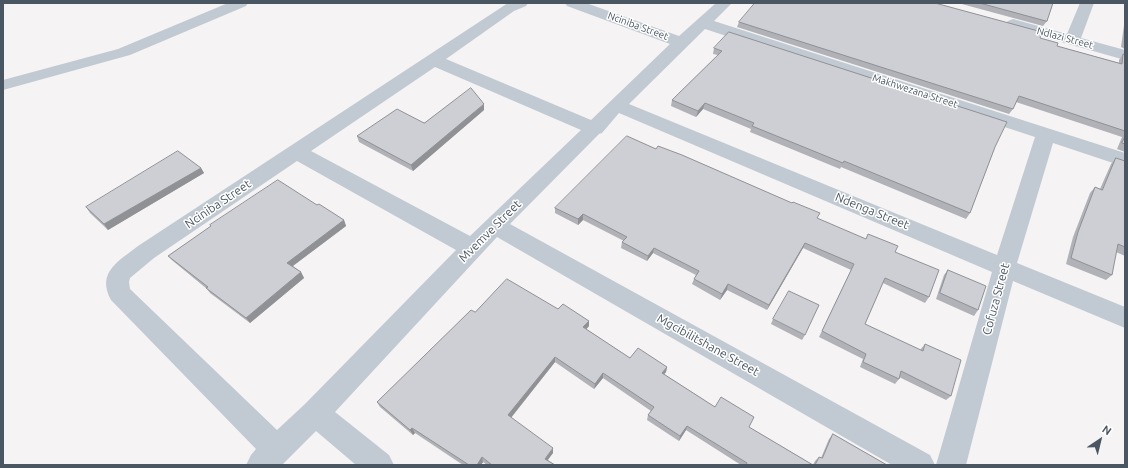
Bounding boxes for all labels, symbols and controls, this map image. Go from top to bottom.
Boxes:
street label: Nciniba Street [606,9,670,43]
street label: Ndlazi Street [1035,25,1095,51]
street label: Makhwezana Street [871,72,959,110]
street label: Nciniba Street [182,177,254,231]
street label: Ndenga Street [833,190,911,232]
street label: Mvemve Street [456,197,524,265]
street label: Cofuza Street [980,262,1012,336]
street label: Mgcibilitshane Street [654,311,762,379]
north arrow [1080,420,1120,460]
text: N [1100,423,1114,437]

